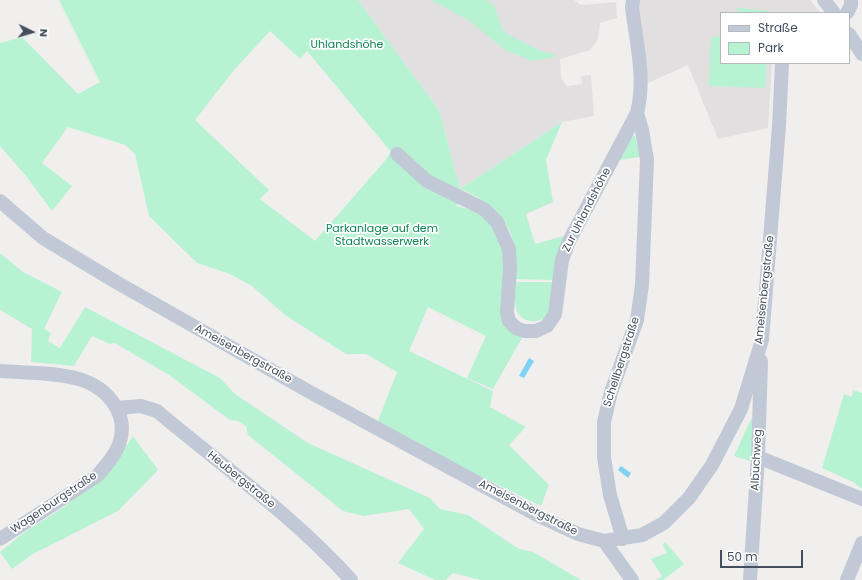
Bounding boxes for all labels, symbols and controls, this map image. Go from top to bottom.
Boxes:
north arrow [12,12,52,52]
legend [720,12,850,64]
text: Straße [758,19,798,36]
text: N [36,28,52,38]
park label: Uhlandshöhe [311,38,383,52]
text: Park [758,39,784,56]
street label: Zur Uhlandshöhe [560,166,614,254]
park label: Parkanlage auf dem Stadtwasserwerk [326,222,438,248]
street label: Ameisenbergstraße [753,235,777,345]
street label: Schellbergstraße [601,315,643,409]
street label: Ameisenbergstraße [192,322,294,386]
street label: Albuchweg [749,429,765,491]
street label: Heubergstraße [205,449,277,511]
street label: Wagenburgstraße [8,469,100,537]
street label: Ameisenbergstraße [476,477,580,539]
scale bar [722,542,805,568]
text: 50 m [727,548,758,565]

